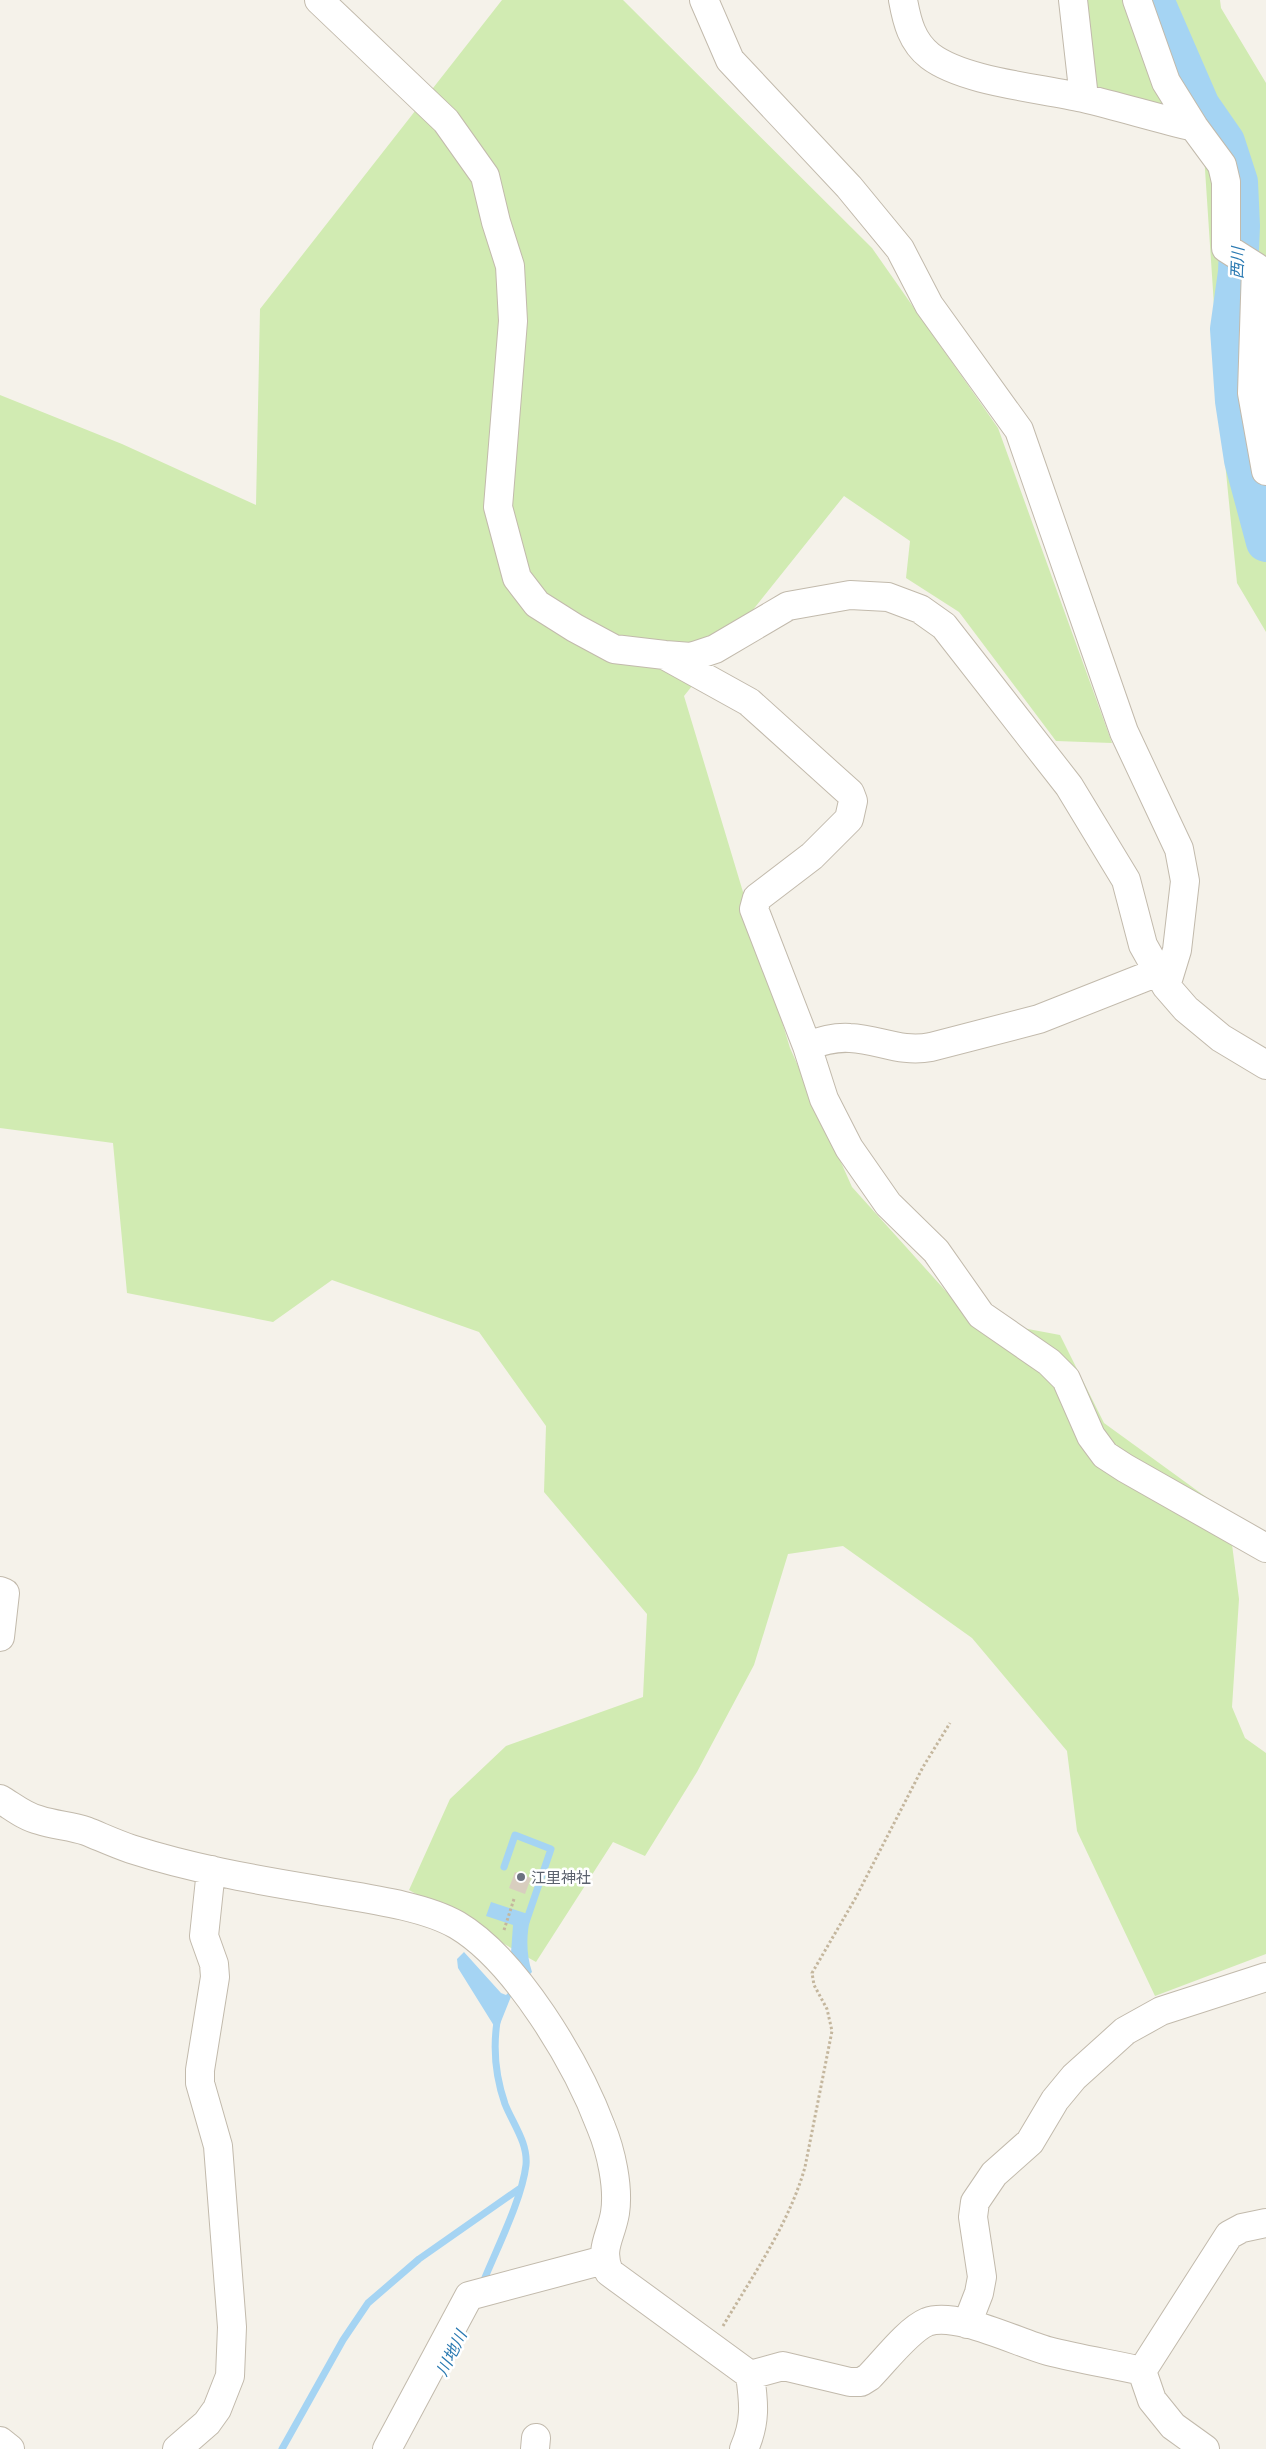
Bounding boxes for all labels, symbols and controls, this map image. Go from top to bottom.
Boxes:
water label: 西川 [1226,245,1248,279]
place label: 江里神社 [531,1868,591,1887]
marker: 江里神社 [515,1871,527,1883]
water label: 川地川 [431,2325,471,2379]

